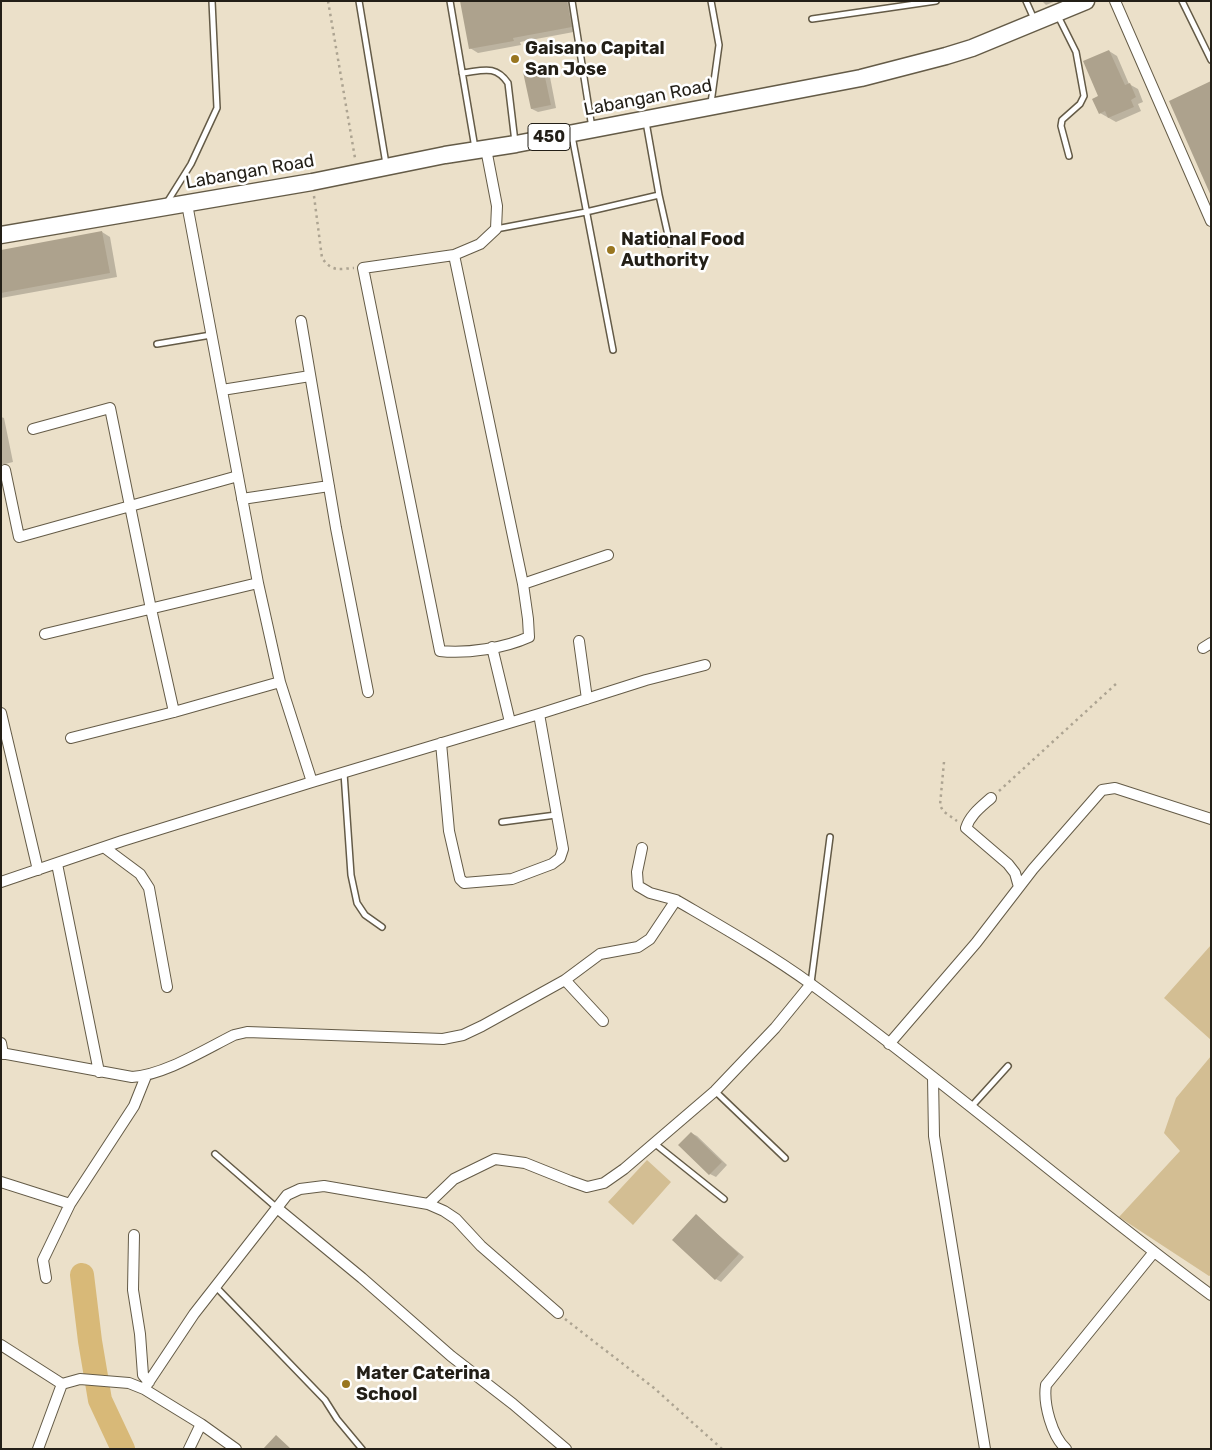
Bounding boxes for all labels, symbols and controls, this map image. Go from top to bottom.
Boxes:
place label: Gaisano Capital San Jose [525,38,665,80]
marker: Gaisano Capital San Jose [509,53,521,65]
street label: Labangan Road [582,75,714,121]
road number: 450 [528,124,570,150]
street label: Labangan Road [184,150,316,194]
place label: National Food Authority [621,229,745,272]
marker: National Food Authority [605,244,617,256]
place label: Mater Caterina School [356,1363,490,1406]
marker: Mater Caterina School [340,1378,352,1390]

